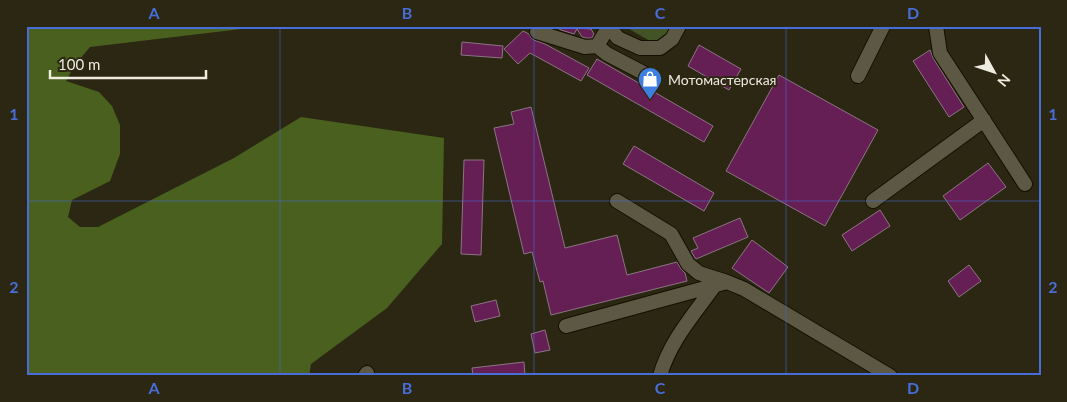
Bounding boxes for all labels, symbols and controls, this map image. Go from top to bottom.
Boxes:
text: A [147,3,160,22]
text: B [402,3,412,22]
text: C [655,3,666,22]
text: D [907,3,919,22]
scale bar [50,48,206,80]
north arrow [970,48,1020,98]
text: 100 m [58,55,100,73]
shop icon: Мотомастерская [637,66,663,100]
place label: Мотомастерская [668,71,777,88]
text: N [994,71,1014,90]
text: 1 [9,104,19,123]
text: 1 [1048,104,1058,123]
text: 2 [9,277,19,296]
text: 2 [1048,277,1058,296]
text: A [147,378,160,397]
text: B [402,378,412,397]
text: C [655,378,666,397]
text: D [907,378,919,397]

